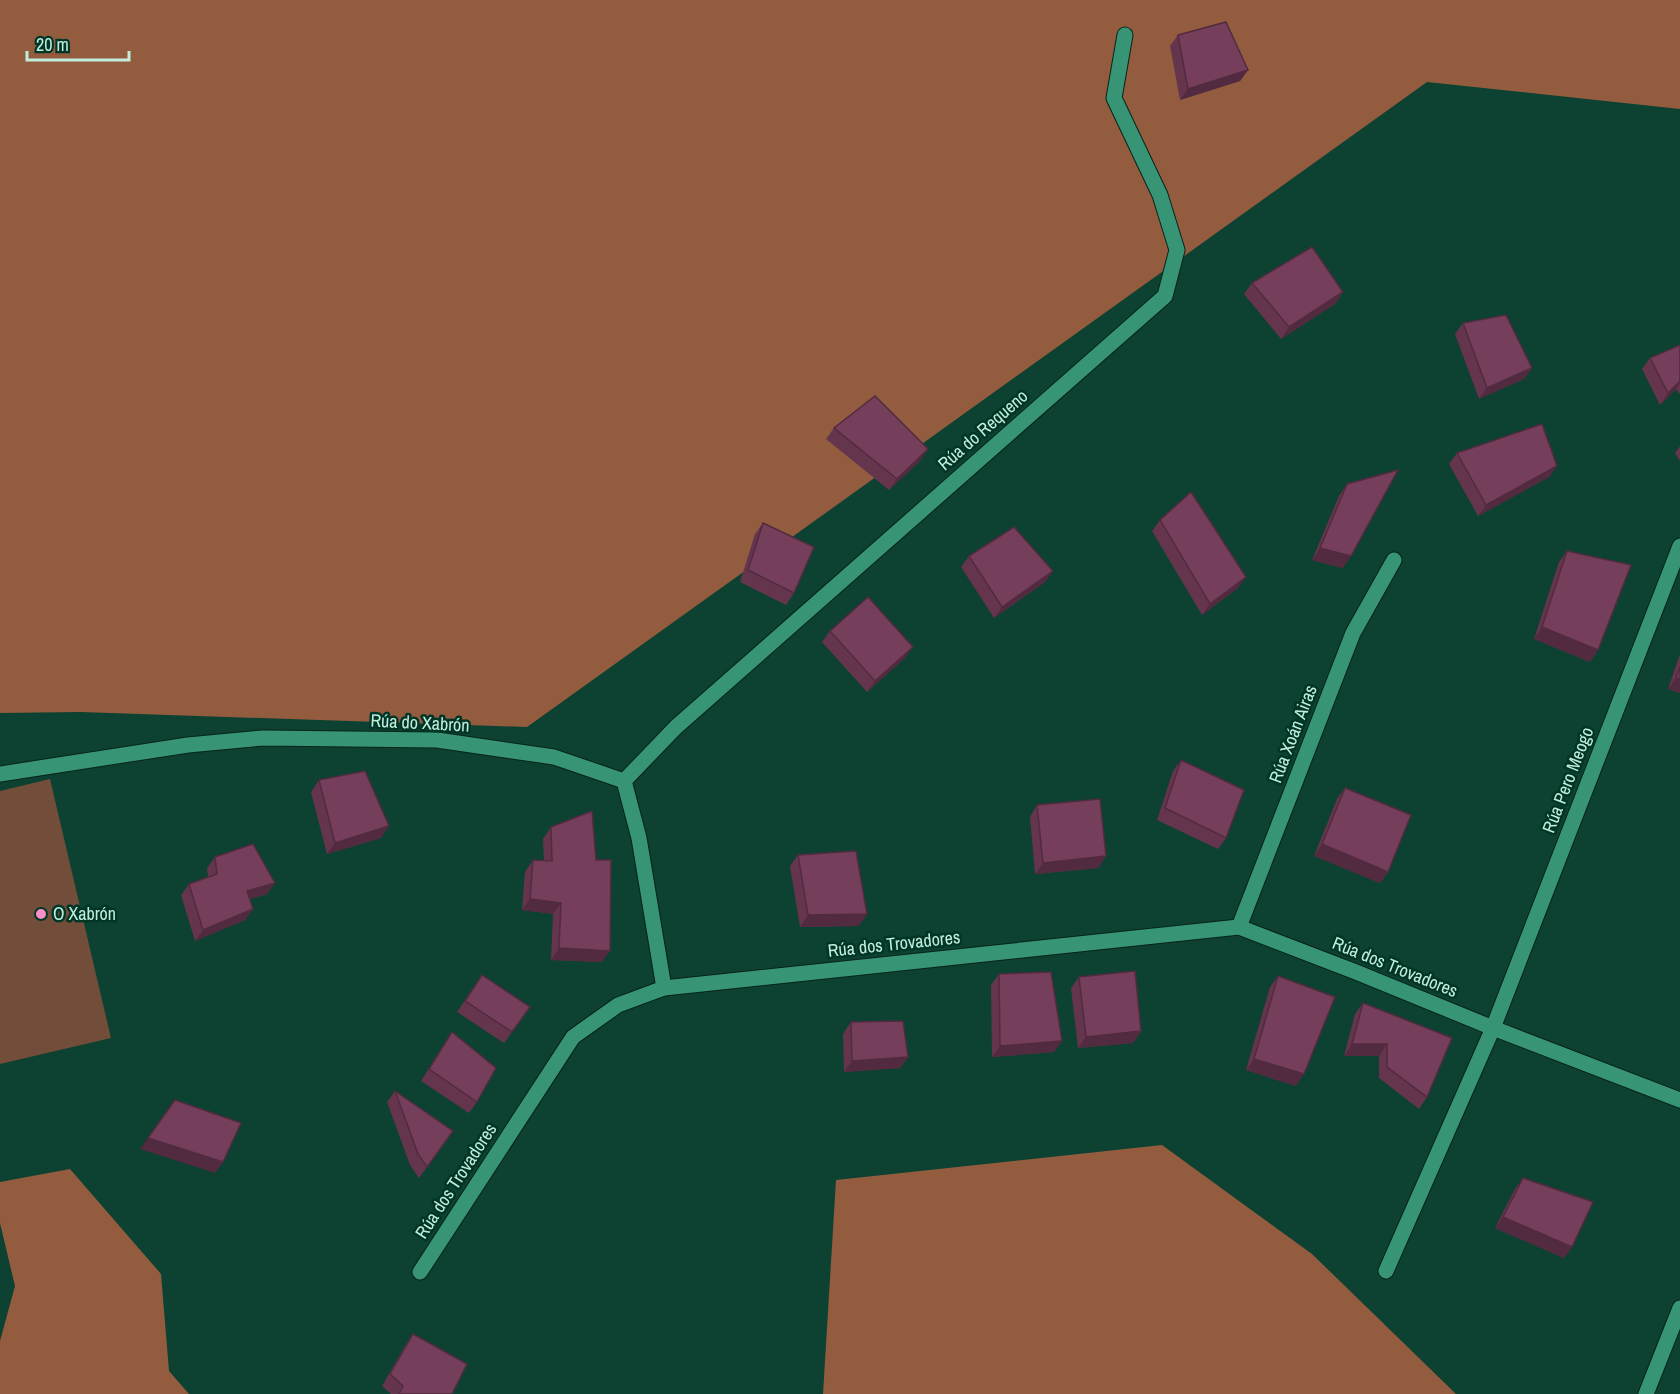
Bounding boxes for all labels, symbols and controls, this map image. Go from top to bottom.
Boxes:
scale bar [27,24,129,62]
text: 20 m [36,32,69,57]
street label: Rúa do Requeno [932,384,1033,476]
street label: Rúa Xoán Airas [1262,681,1323,786]
street label: Rúa do Xabrón [370,707,470,738]
street label: Rúa Pero Meogo [1536,723,1599,836]
place label: O Xabrón [53,901,116,926]
marker: O Xabrón [34,907,48,921]
street label: Rúa dos Trovadores [827,924,961,963]
street label: Rúa dos Trovadores [1329,930,1461,1003]
street label: Rúa dos Trovadores [409,1118,502,1243]

